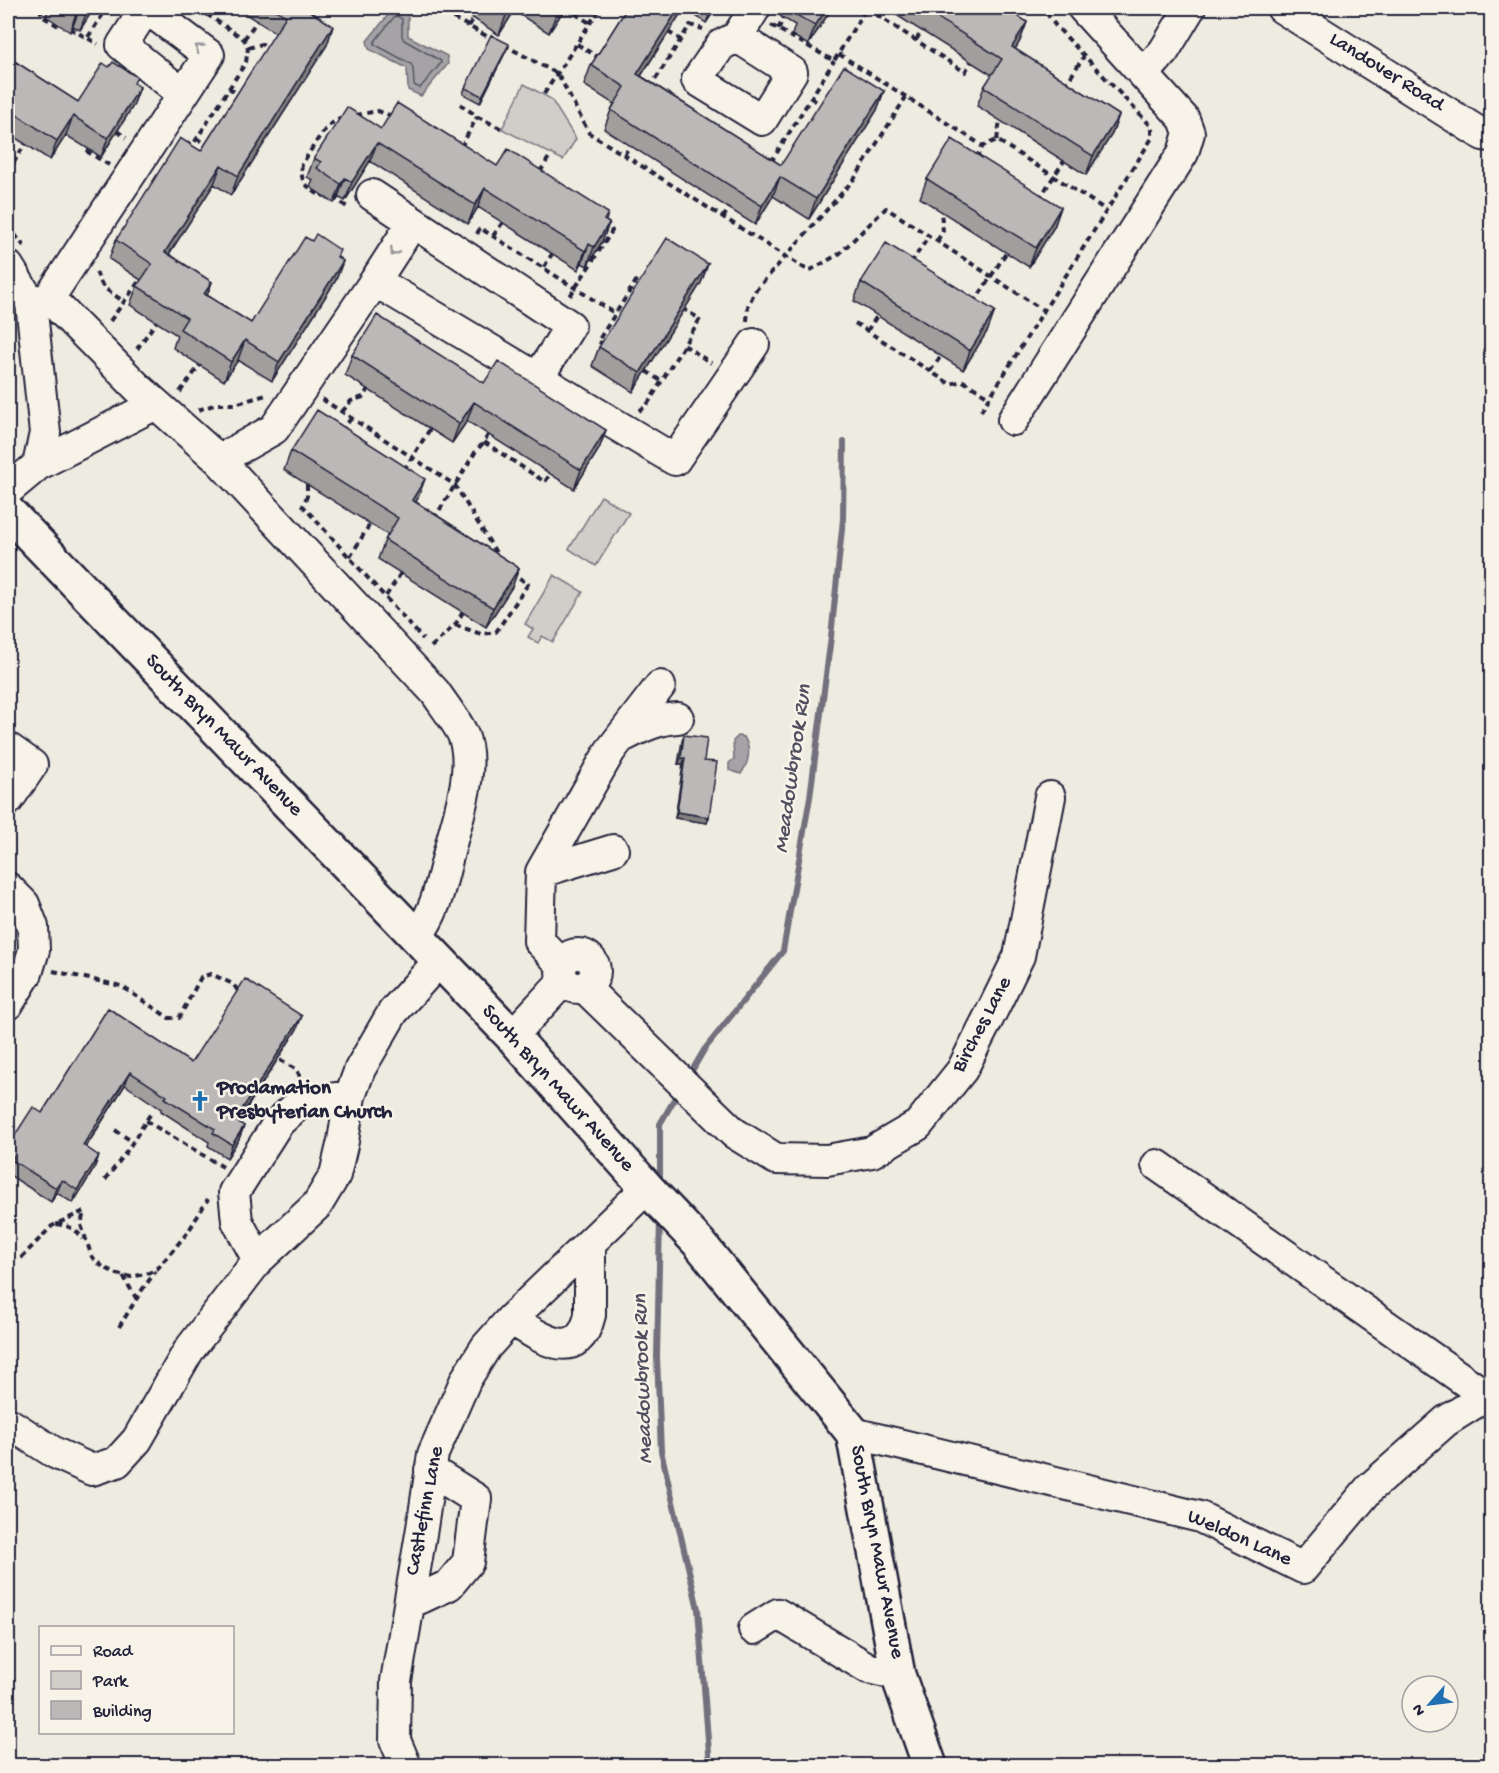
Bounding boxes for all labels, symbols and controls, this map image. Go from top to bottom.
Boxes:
street label: Landover Road [1324,28,1450,119]
one-way arrow [194,44,205,55]
one-way arrow [390,245,401,256]
street label: South Bryn Mawr Avenue [139,649,308,824]
water label: Meadowbrook Run [769,683,819,855]
street label: Birches Lane [947,972,1019,1078]
street label: South Bryn Mawr Avenue [475,1000,640,1179]
place label: Proclamation Presbyterian Church [216,1077,393,1126]
church icon: Proclamation Presbyterian Church [188,1089,212,1113]
water label: Meadowbrook Run [628,1293,660,1464]
street label: Castlefinn Lane [401,1443,451,1578]
street label: South Bryn Mawr Avenue [843,1443,909,1662]
street label: Weldon Lane [1183,1505,1296,1574]
legend [39,1626,234,1734]
text: Road [93,1642,134,1663]
text: Park [92,1672,129,1693]
north arrow [1400,1674,1460,1734]
text: N [1409,1700,1431,1718]
text: Building [92,1702,152,1723]

